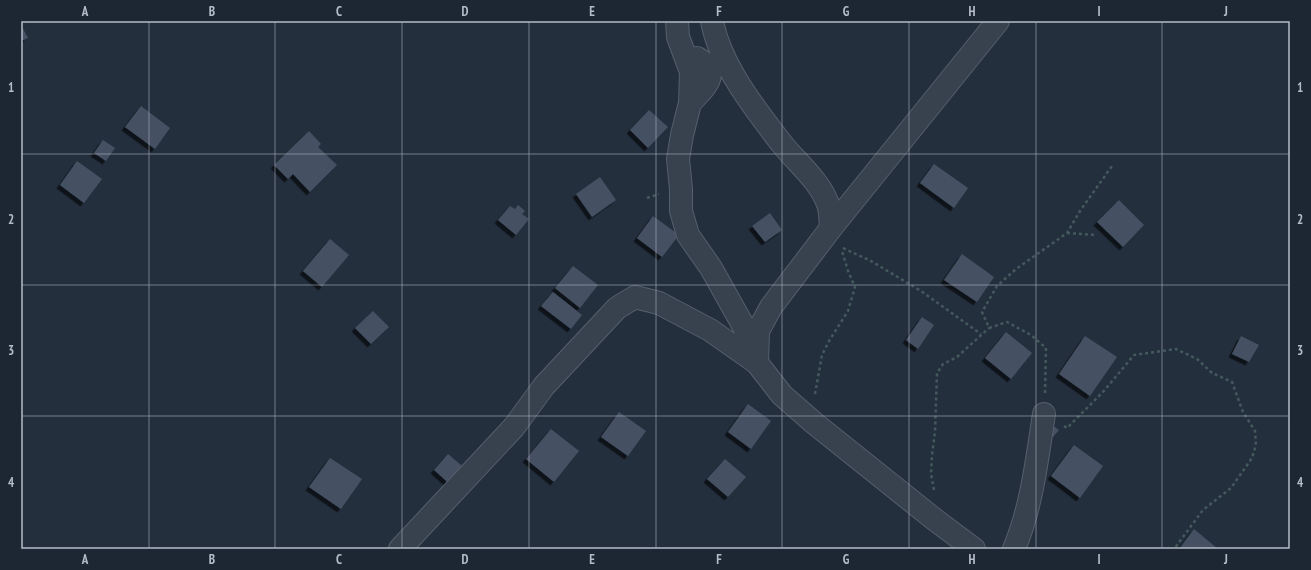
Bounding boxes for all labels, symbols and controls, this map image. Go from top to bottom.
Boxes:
text: A [81,3,89,20]
text: B [209,3,215,20]
text: C [336,3,342,20]
text: D [462,3,469,20]
text: E [589,3,595,20]
text: F [716,3,722,20]
text: G [843,3,850,20]
text: H [969,3,976,20]
text: I [1097,3,1101,20]
text: J [1223,3,1228,20]
text: 1 [8,79,14,96]
text: 1 [1297,79,1303,96]
text: 2 [8,211,14,228]
text: 2 [1297,211,1303,228]
text: 3 [8,342,14,359]
text: 3 [1297,342,1303,359]
text: 4 [8,474,15,491]
text: 4 [1297,474,1304,491]
text: A [81,551,89,568]
text: B [209,551,215,568]
text: C [336,551,342,568]
text: D [462,551,469,568]
text: E [589,551,595,568]
text: F [716,551,722,568]
text: G [843,551,850,568]
text: H [969,551,976,568]
text: I [1097,551,1101,568]
text: J [1223,551,1228,568]

